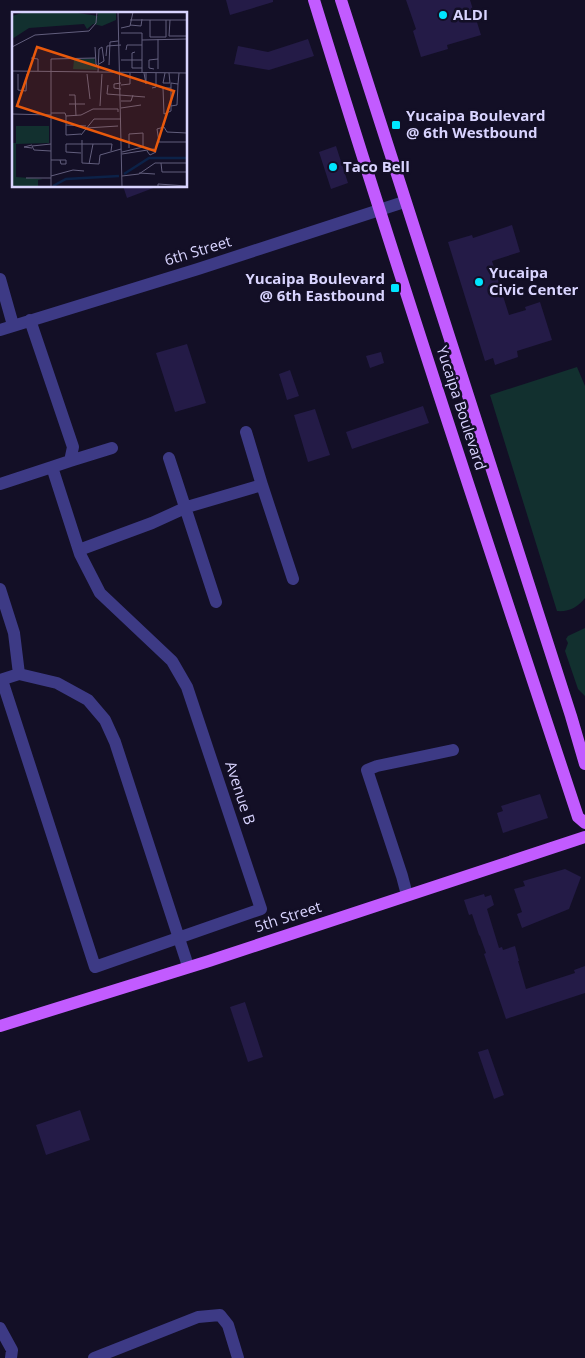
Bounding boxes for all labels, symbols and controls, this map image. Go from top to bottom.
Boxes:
place label: ALDI [453,4,488,24]
marker: ALDI [437,9,449,21]
inset map [12,12,188,188]
place label: Yucaipa Boulevard @ 6th Westbound [406,105,546,142]
marker: Yucaipa Boulevard @ 6th Westbound [390,119,402,131]
place label: Taco Bell [343,156,410,176]
marker: Taco Bell [327,161,339,173]
street label: 6th Street [162,230,234,270]
place label: Yucaipa Civic Center [489,262,579,299]
place label: Yucaipa Boulevard @ 6th Eastbound [245,268,385,305]
marker: Yucaipa Civic Center [473,276,485,288]
marker: Yucaipa Boulevard @ 6th Eastbound [389,282,401,294]
street label: Yucaipa Boulevard [432,343,491,472]
street label: Avenue B [221,758,261,827]
street label: 5th Street [252,896,324,936]

